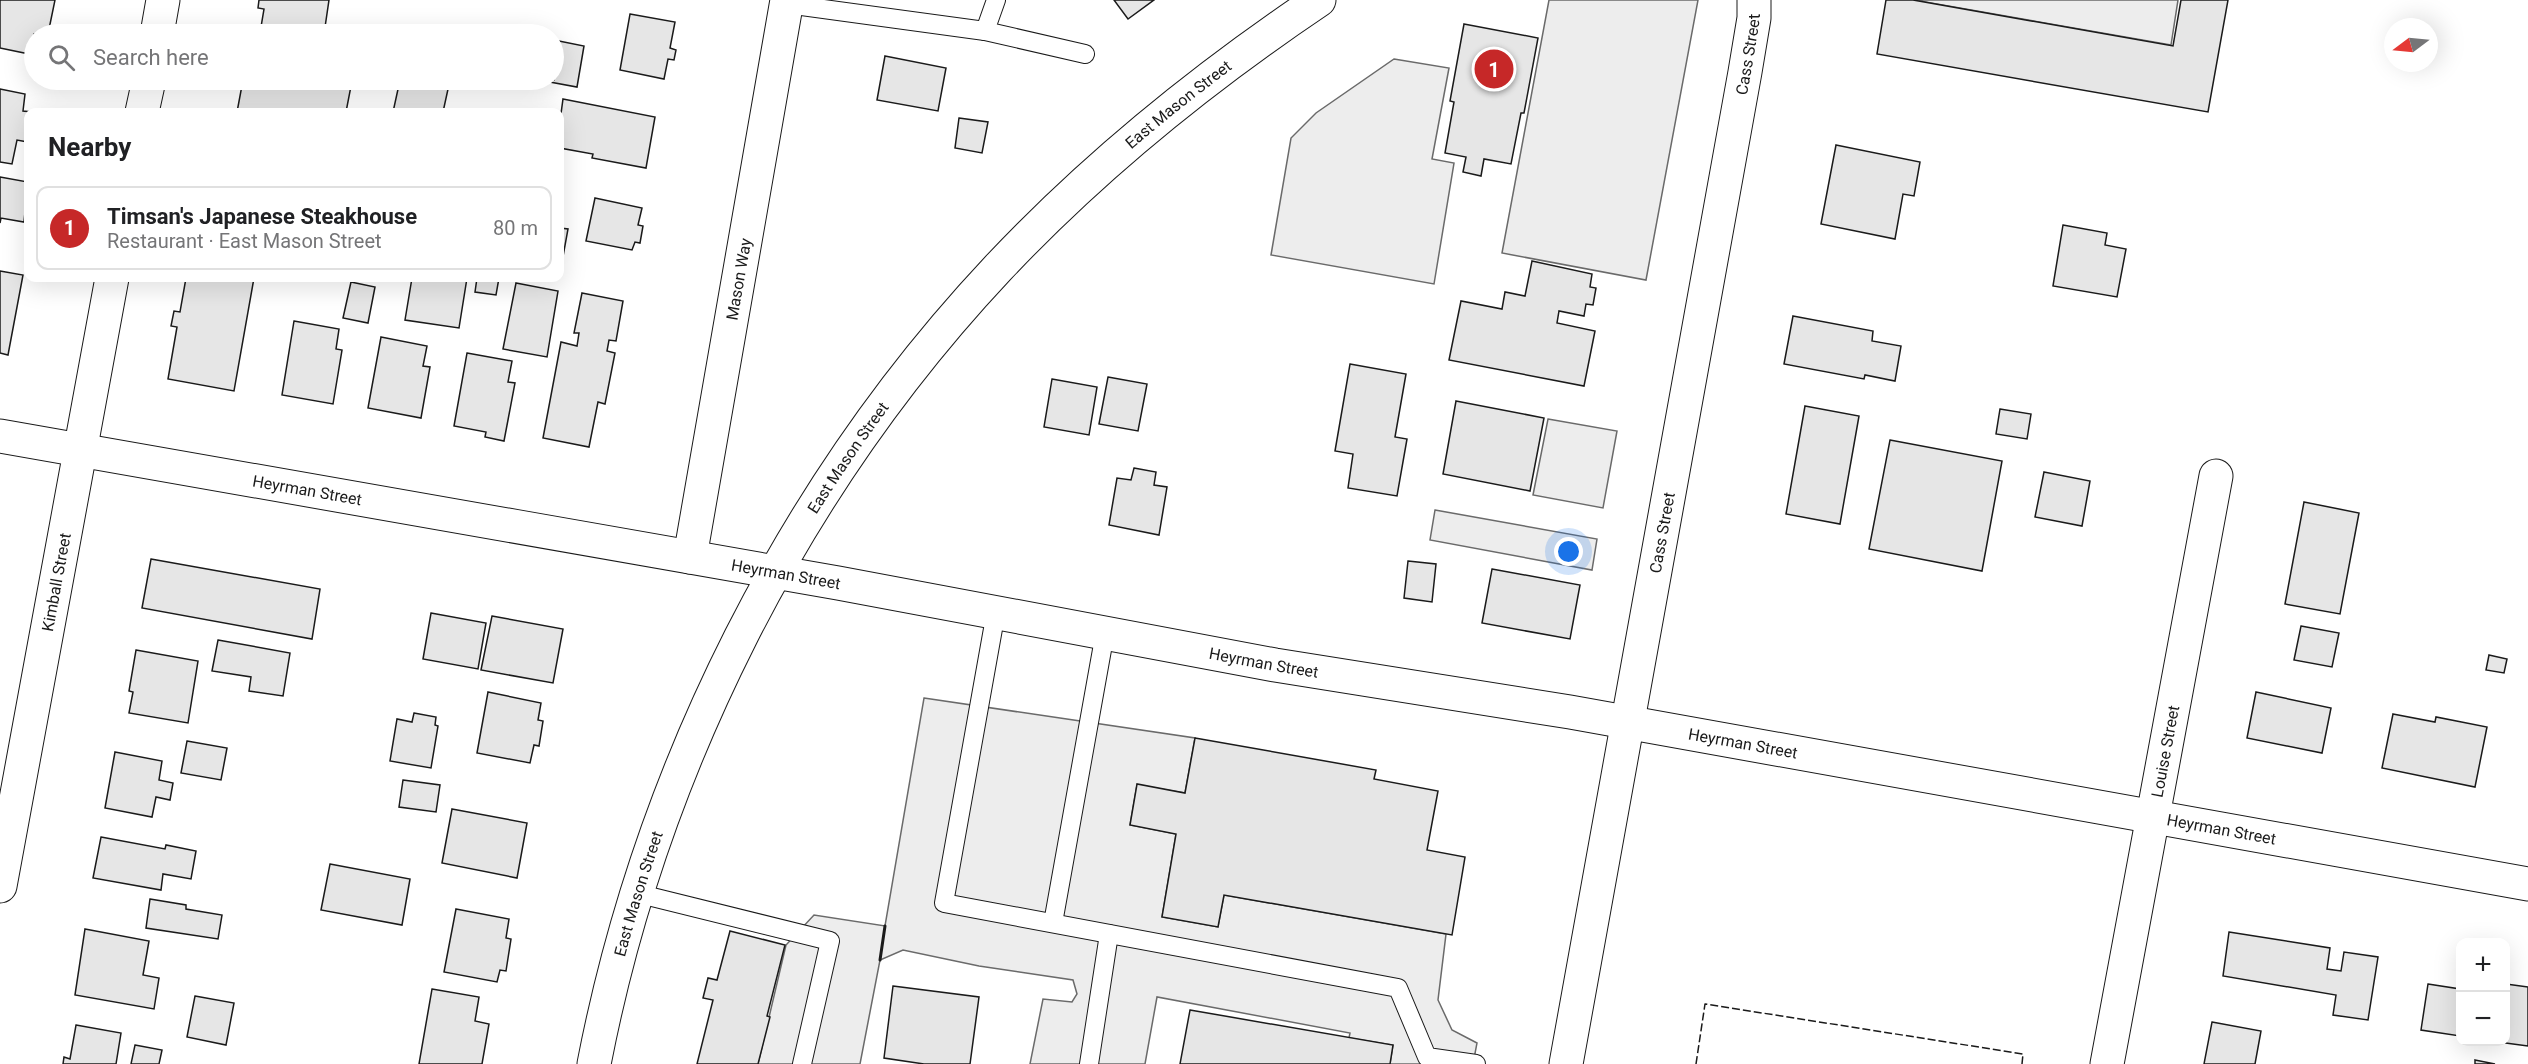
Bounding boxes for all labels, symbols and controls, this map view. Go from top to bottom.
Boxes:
street label: Cass Street [1732,14,1764,96]
north arrow [2384,18,2438,72]
search box [24,24,564,90]
icon: search [45,41,78,74]
text: Search here [93,45,209,70]
pin: 1 [1474,46,1514,92]
street label: East Mason Street [1121,56,1235,152]
text: Nearby [48,132,131,162]
text: Timsan's Japanese Steakhouse [107,204,417,229]
text: 1 [64,216,75,240]
text: 80 m [493,216,538,240]
text: Restaurant · East Mason Street [107,229,382,253]
street label: Mason Way [722,236,755,322]
street label: East Mason Street [803,398,892,517]
street label: Heyrman Street [251,471,363,509]
street label: Cass Street [1645,491,1679,575]
street label: Kimball Street [38,531,74,633]
your location [1554,537,1583,566]
street label: Heyrman Street [730,555,842,593]
street label: Heyrman Street [1208,643,1320,681]
street label: Louise Street [2147,704,2183,799]
street label: Heyrman Street [1687,724,1799,762]
street label: Heyrman Street [2165,810,2278,848]
street label: East Mason Street [610,828,666,958]
map controls [2456,938,2510,1046]
button: + [2456,938,2510,992]
button: − [2456,992,2510,1046]

